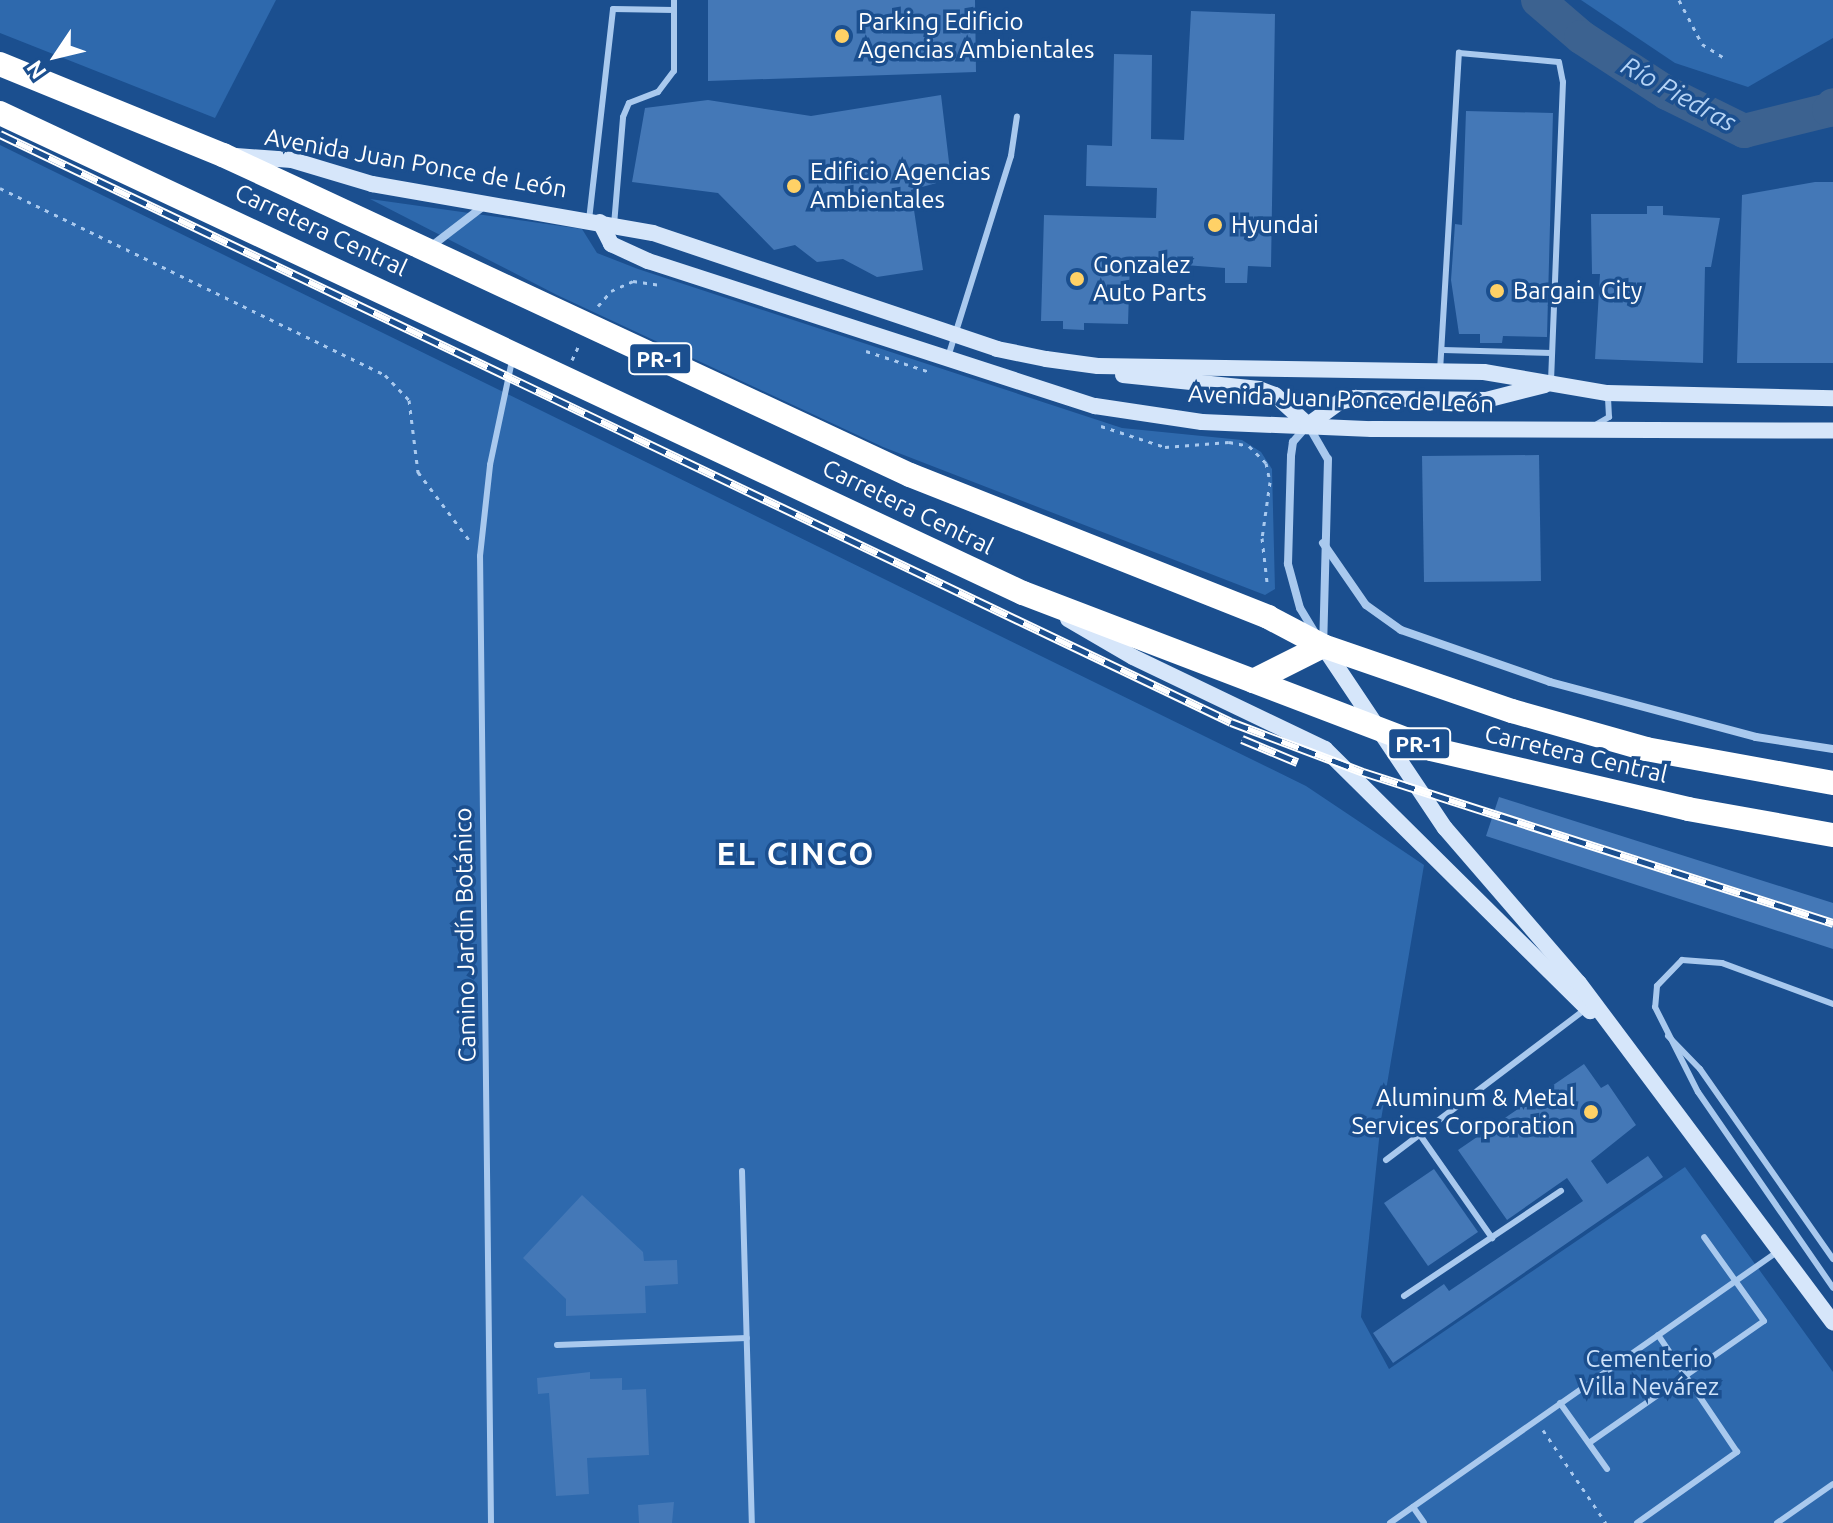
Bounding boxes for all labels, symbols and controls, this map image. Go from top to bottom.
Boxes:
place label: Parking Edificio Agencias Ambientales [858,8,1094,64]
north arrow [16,16,96,96]
marker: Parking Edificio Agencias Ambientales [833,27,851,45]
water label: Río Piedras [1616,50,1742,138]
text: N [21,56,51,84]
street label: Avenida Juan Ponce de León [263,122,569,204]
place label: Edificio Agencias Ambientales [810,158,991,214]
street label: Carretera Central [230,177,412,283]
marker: Edificio Agencias Ambientales [785,177,803,195]
place label: Hyundai [1231,211,1319,239]
marker: Hyundai [1206,216,1224,234]
place label: Gonzalez Auto Parts [1093,251,1207,307]
marker: Gonzalez Auto Parts [1068,270,1086,288]
place label: Bargain City [1513,277,1642,305]
marker: Bargain City [1488,282,1506,300]
road number: PR-1 [628,341,692,377]
street label: Avenida Juan Ponce de León [1187,379,1495,419]
street label: Carretera Central [818,453,998,561]
street label: Carretera Central [1482,719,1670,789]
road number: PR-1 [1387,726,1451,762]
street label: Camino Jardín Botánico [448,807,482,1063]
district label: EL CINCO [716,834,876,872]
place label: Aluminum & Metal Services Corporation [1351,1084,1575,1140]
marker: Aluminum & Metal Services Corporation [1582,1103,1600,1121]
park label: Cementerio Villa Nevárez [1579,1345,1719,1401]

